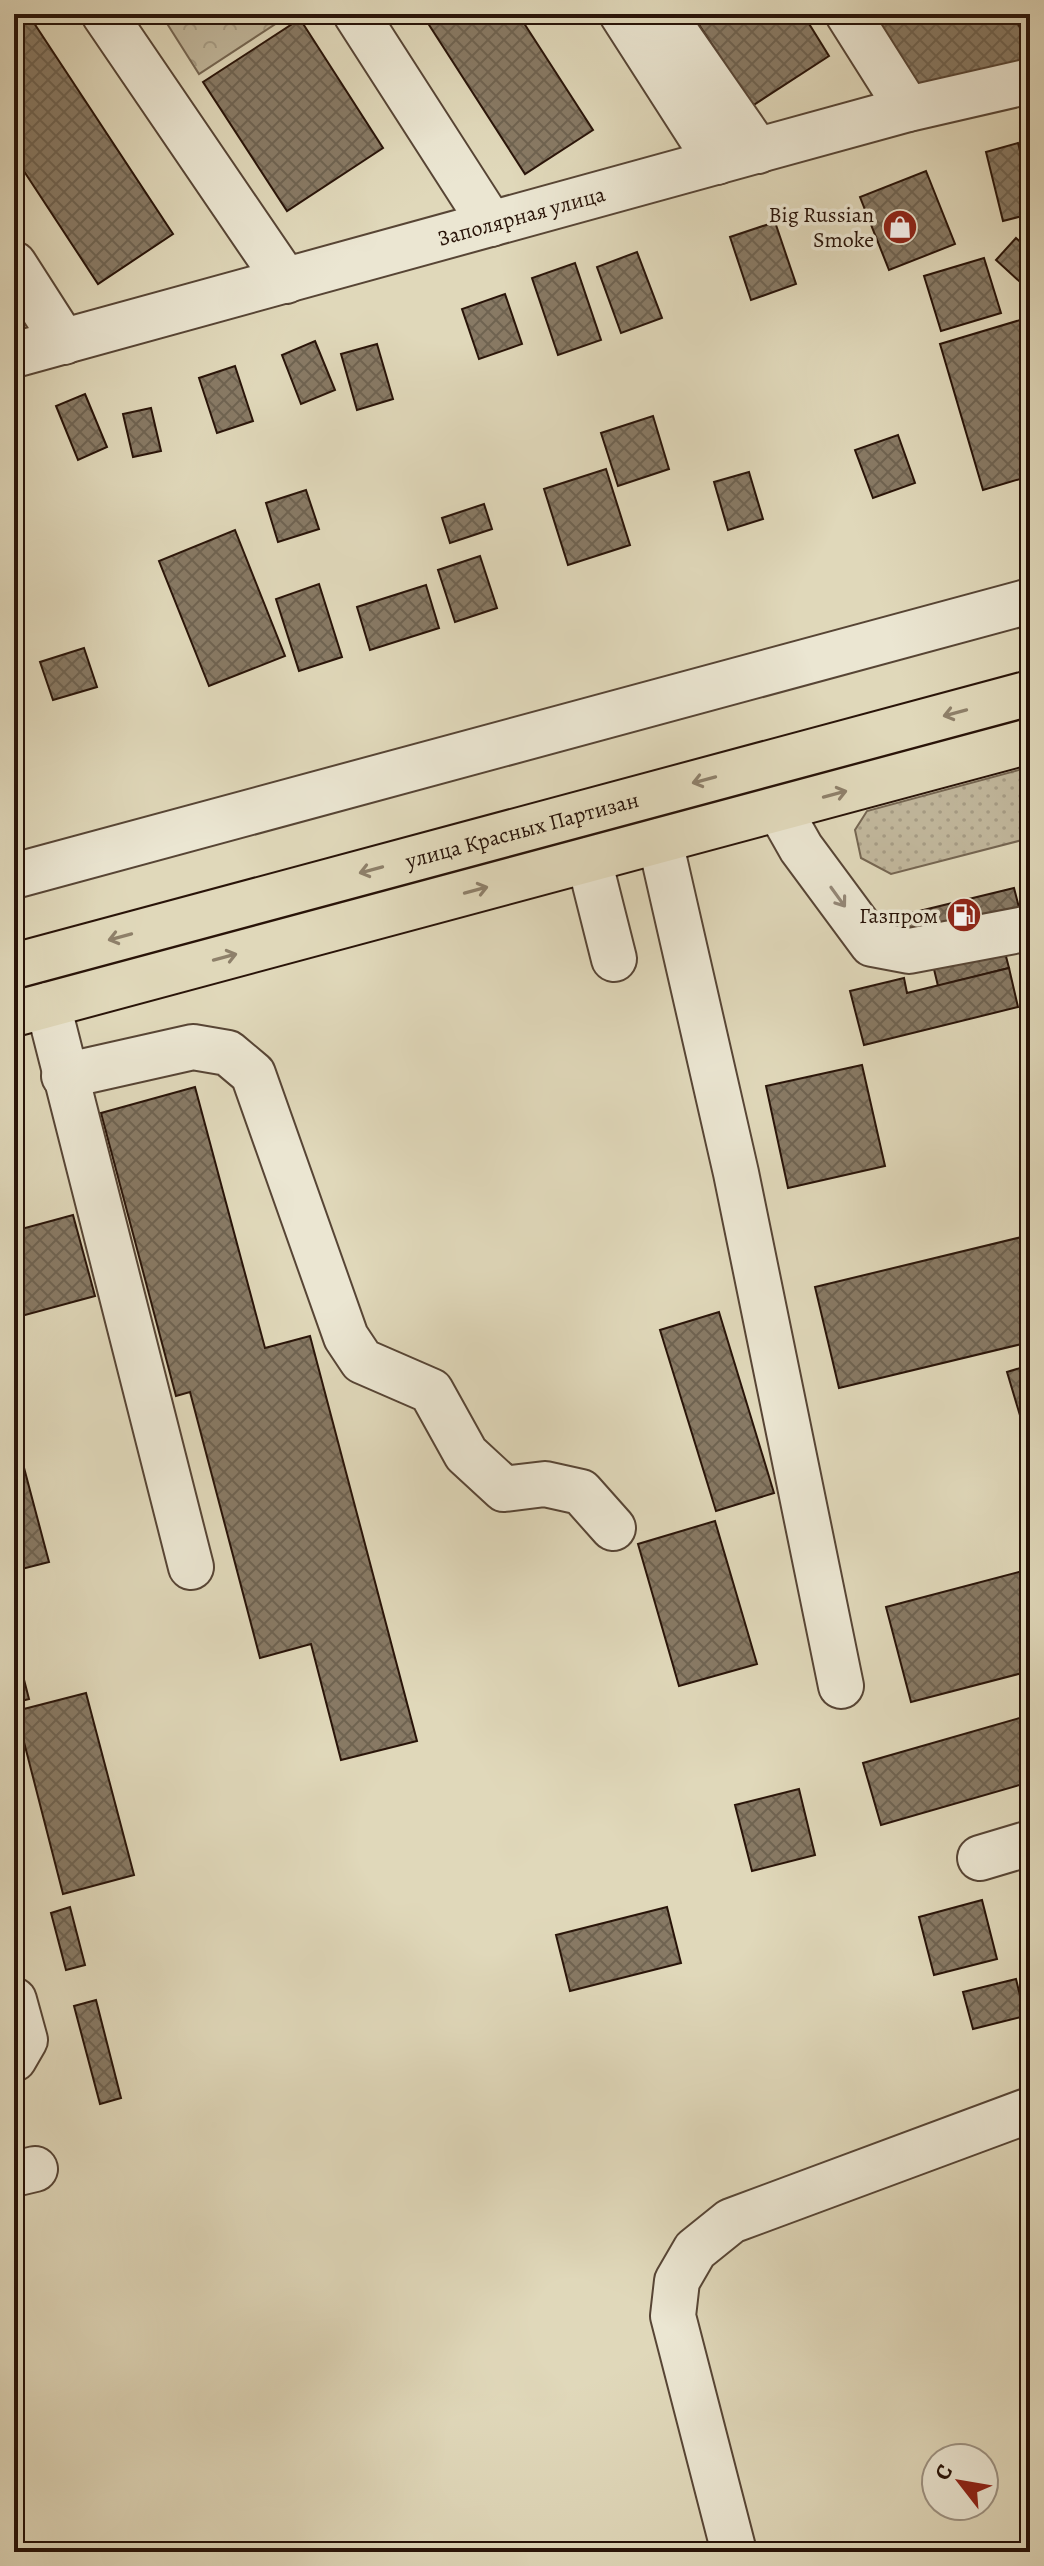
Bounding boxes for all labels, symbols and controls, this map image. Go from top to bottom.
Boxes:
street label: Заполярная улица [434,179,609,254]
place label: Big Russian Smoke [769,200,874,255]
shop icon: Big Russian Smoke [881,208,919,246]
one-way arrow [942,706,968,721]
one-way arrow [691,774,717,789]
street label: улица Красных Партизан [401,785,642,876]
one-way arrow [821,785,847,800]
one-way arrow [359,863,385,878]
one-way arrow [462,882,488,897]
one-way arrow [829,886,846,907]
fuel station icon: Газпром [945,896,983,934]
place label: Газпром [859,901,938,931]
one-way arrow [108,931,134,946]
one-way arrow [211,949,237,964]
north arrow [920,2442,1000,2522]
text: С [927,2459,960,2486]

